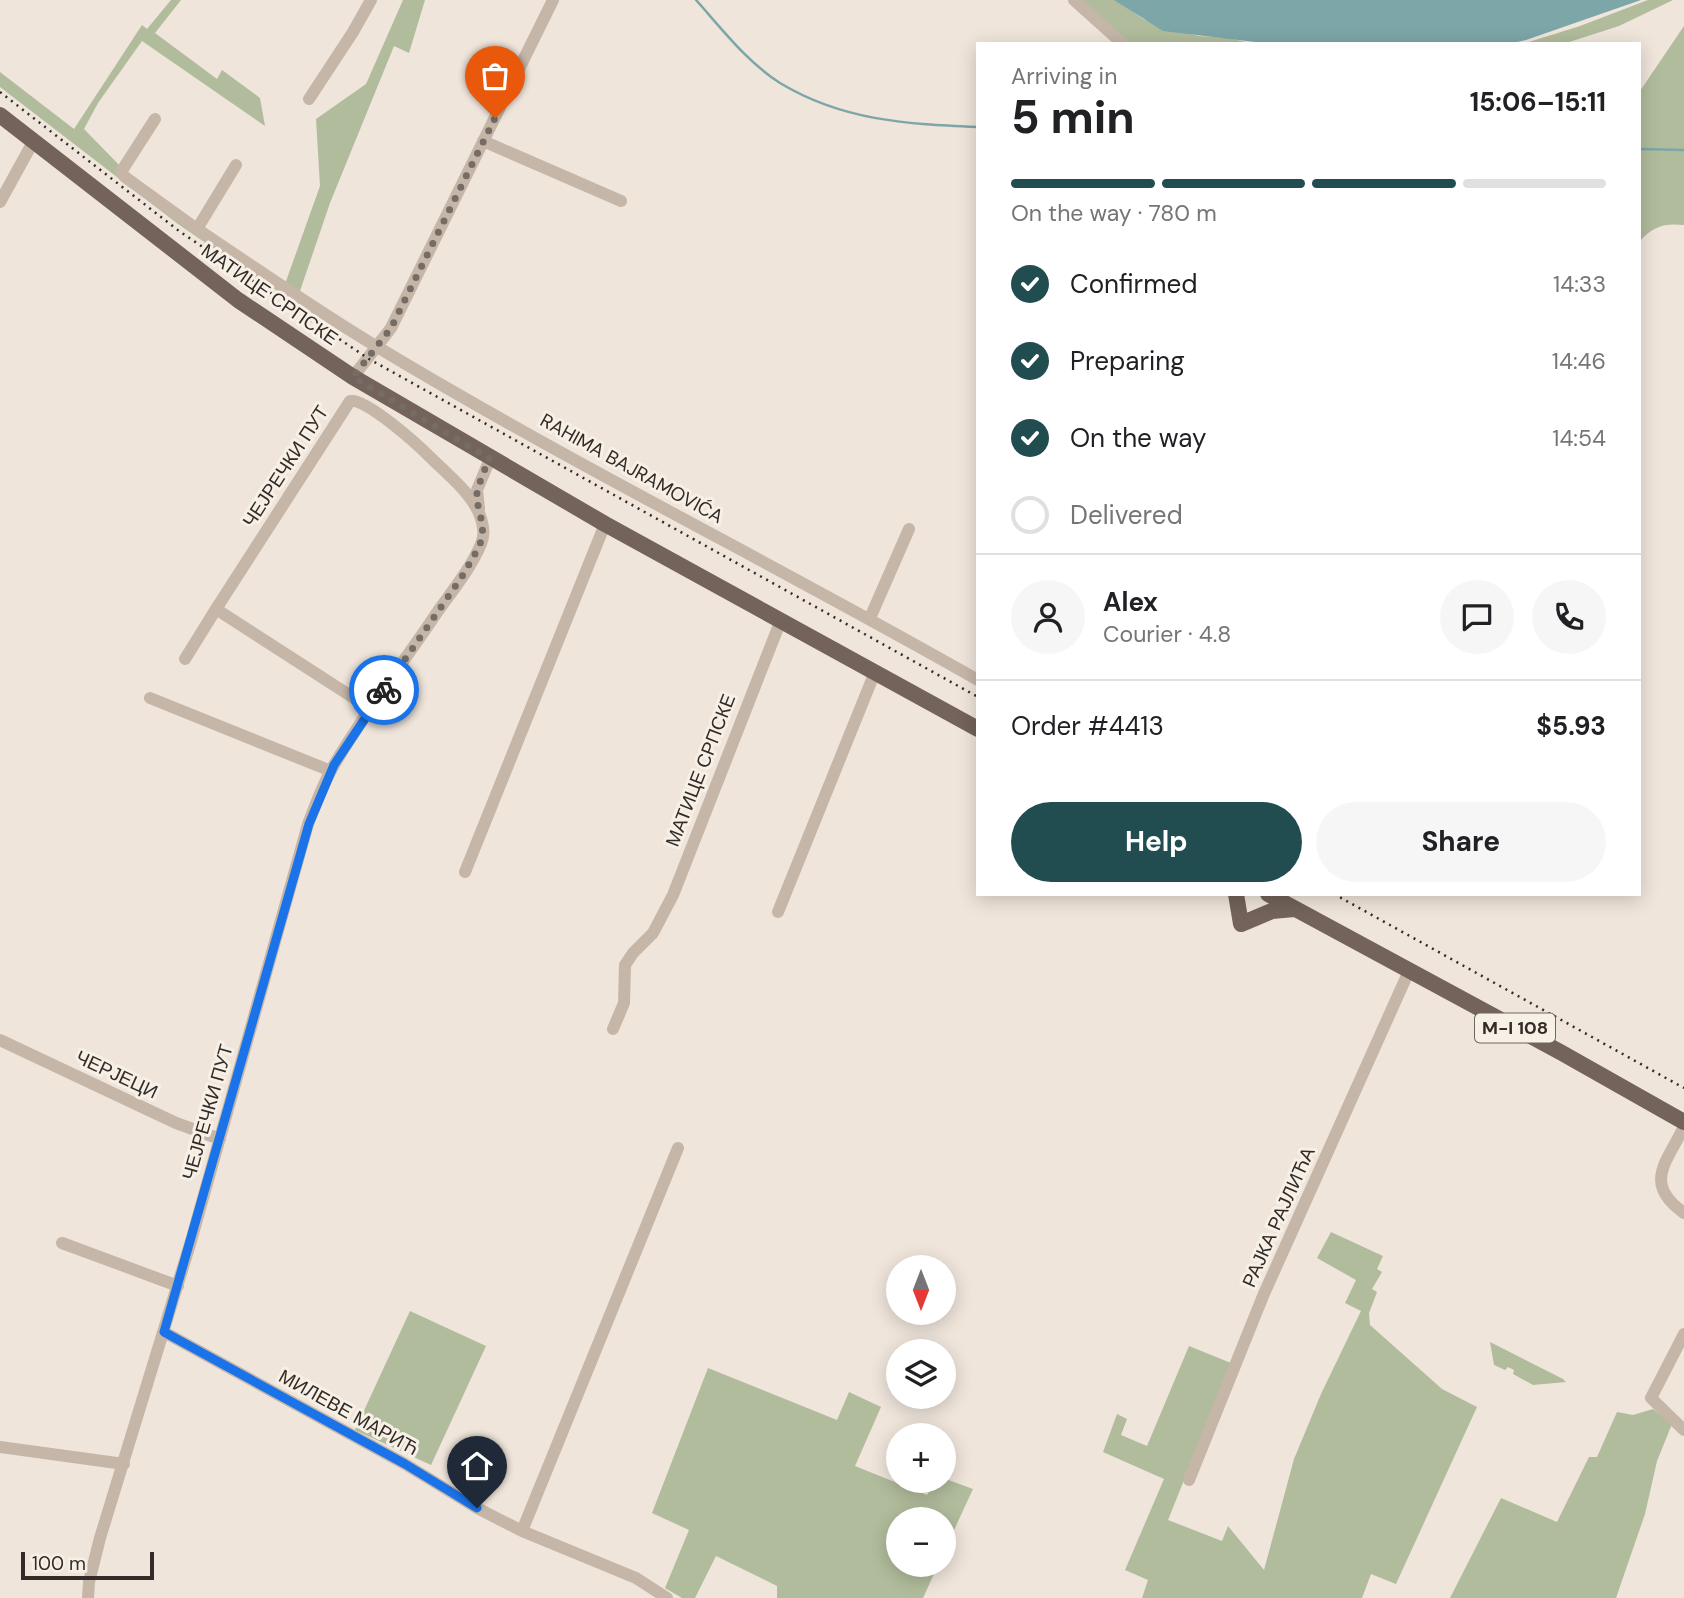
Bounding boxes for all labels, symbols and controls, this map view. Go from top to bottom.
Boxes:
pin [465,46,525,118]
icon: bag [476,57,514,95]
text: Arriving in [1011,61,1117,91]
text: 15:06–15:11 [1470,85,1606,119]
text: 5 min [1011,87,1135,147]
text: On the way · 780 m [1011,198,1217,228]
street label: МАТИЦЕ СРПСКЕ [196,238,343,351]
icon: check [1011,265,1049,303]
text: Confirmed [1070,267,1197,301]
text: 14:33 [1553,269,1606,299]
icon: check [1011,342,1049,380]
text: Preparing [1070,344,1185,378]
text: 14:46 [1552,346,1606,376]
street label: ЧЕЈРЕЧКИ ПУТ [237,400,334,532]
street label: RAHIMA BAJRAMOVIĆA [536,408,728,529]
icon: check [1011,419,1049,457]
text: On the way [1070,421,1206,455]
text: 14:54 [1552,423,1606,453]
text: Delivered [1070,498,1183,532]
button: person [1011,580,1085,654]
button: chat [1440,580,1514,654]
button: phone [1532,580,1606,654]
text: Alex [1103,585,1158,619]
text: Courier · 4.8 [1103,619,1231,649]
courier [349,655,419,725]
icon: bike [365,671,403,709]
street label: МАТИЦЕ СРПСКЕ [660,690,741,850]
text: Order #4413 [1011,709,1164,743]
text: $5.93 [1536,709,1606,743]
button: Help [1011,802,1302,882]
button: Share [1316,802,1606,882]
road number: M-I 108 [1475,1014,1555,1042]
street label: ЧЕЈРЕЧКИ ПУТ [176,1041,239,1183]
street label: ЧЕРЈЕЦИ [72,1045,162,1104]
street label: РАЈКА РАЈЛИЋА [1236,1143,1321,1291]
north arrow [886,1255,956,1325]
map controls [886,1255,956,1577]
button: layers [886,1339,956,1409]
street label: МИЛЕВЕ МAРИЋ [274,1364,423,1461]
button: + [886,1423,956,1493]
pin [447,1436,507,1508]
icon: home [458,1447,496,1485]
button: − [886,1507,956,1577]
scale bar [21,1549,154,1581]
text: 100 m [32,1551,86,1576]

